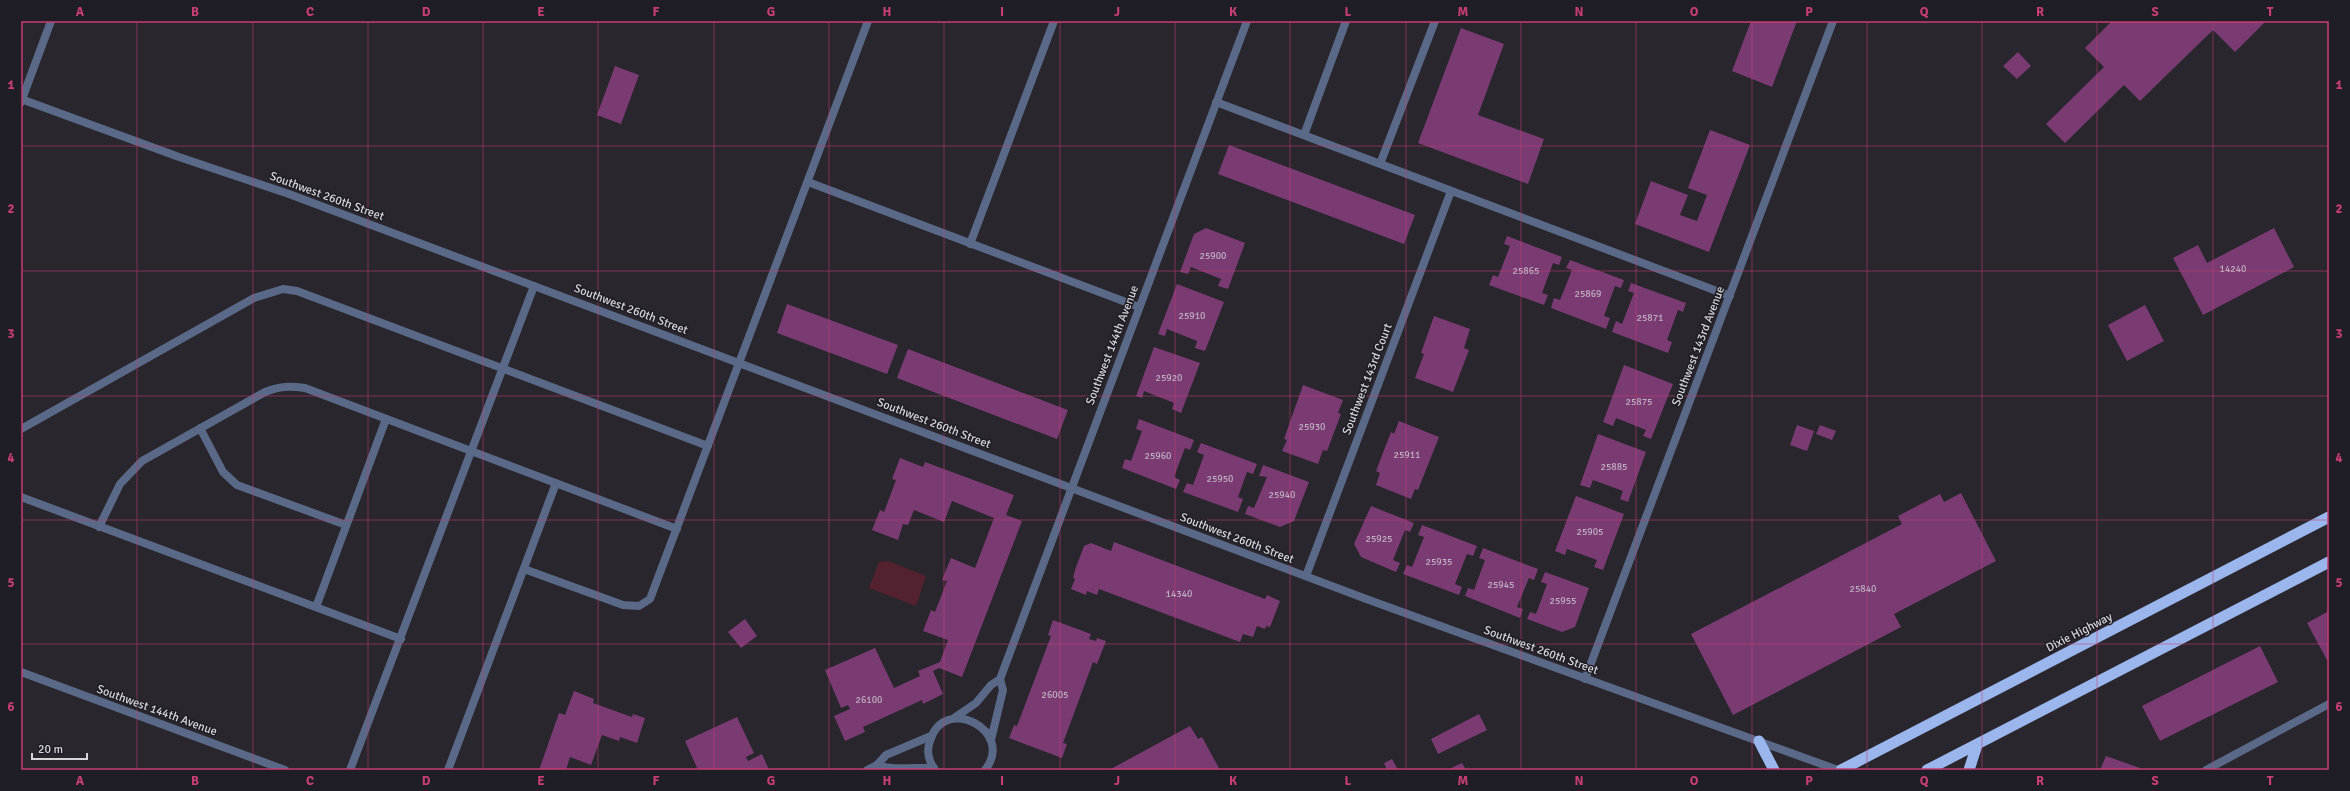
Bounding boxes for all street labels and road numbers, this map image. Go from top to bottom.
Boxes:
street label: Southwest 260th Street [268,169,386,224]
street label: Southwest 260th Street [572,281,690,338]
street label: Southwest 144th Avenue [1083,283,1142,407]
street label: Southwest 143rd Avenue [1669,284,1728,408]
street label: Southwest 143rd Court [1339,321,1396,437]
street label: Southwest 260th Street [875,395,993,452]
street label: Southwest 260th Street [1178,510,1296,567]
street label: Dixie Highway [2044,609,2115,656]
street label: Southwest 260th Street [1482,623,1600,678]
street label: Southwest 144th Avenue [95,682,219,739]

